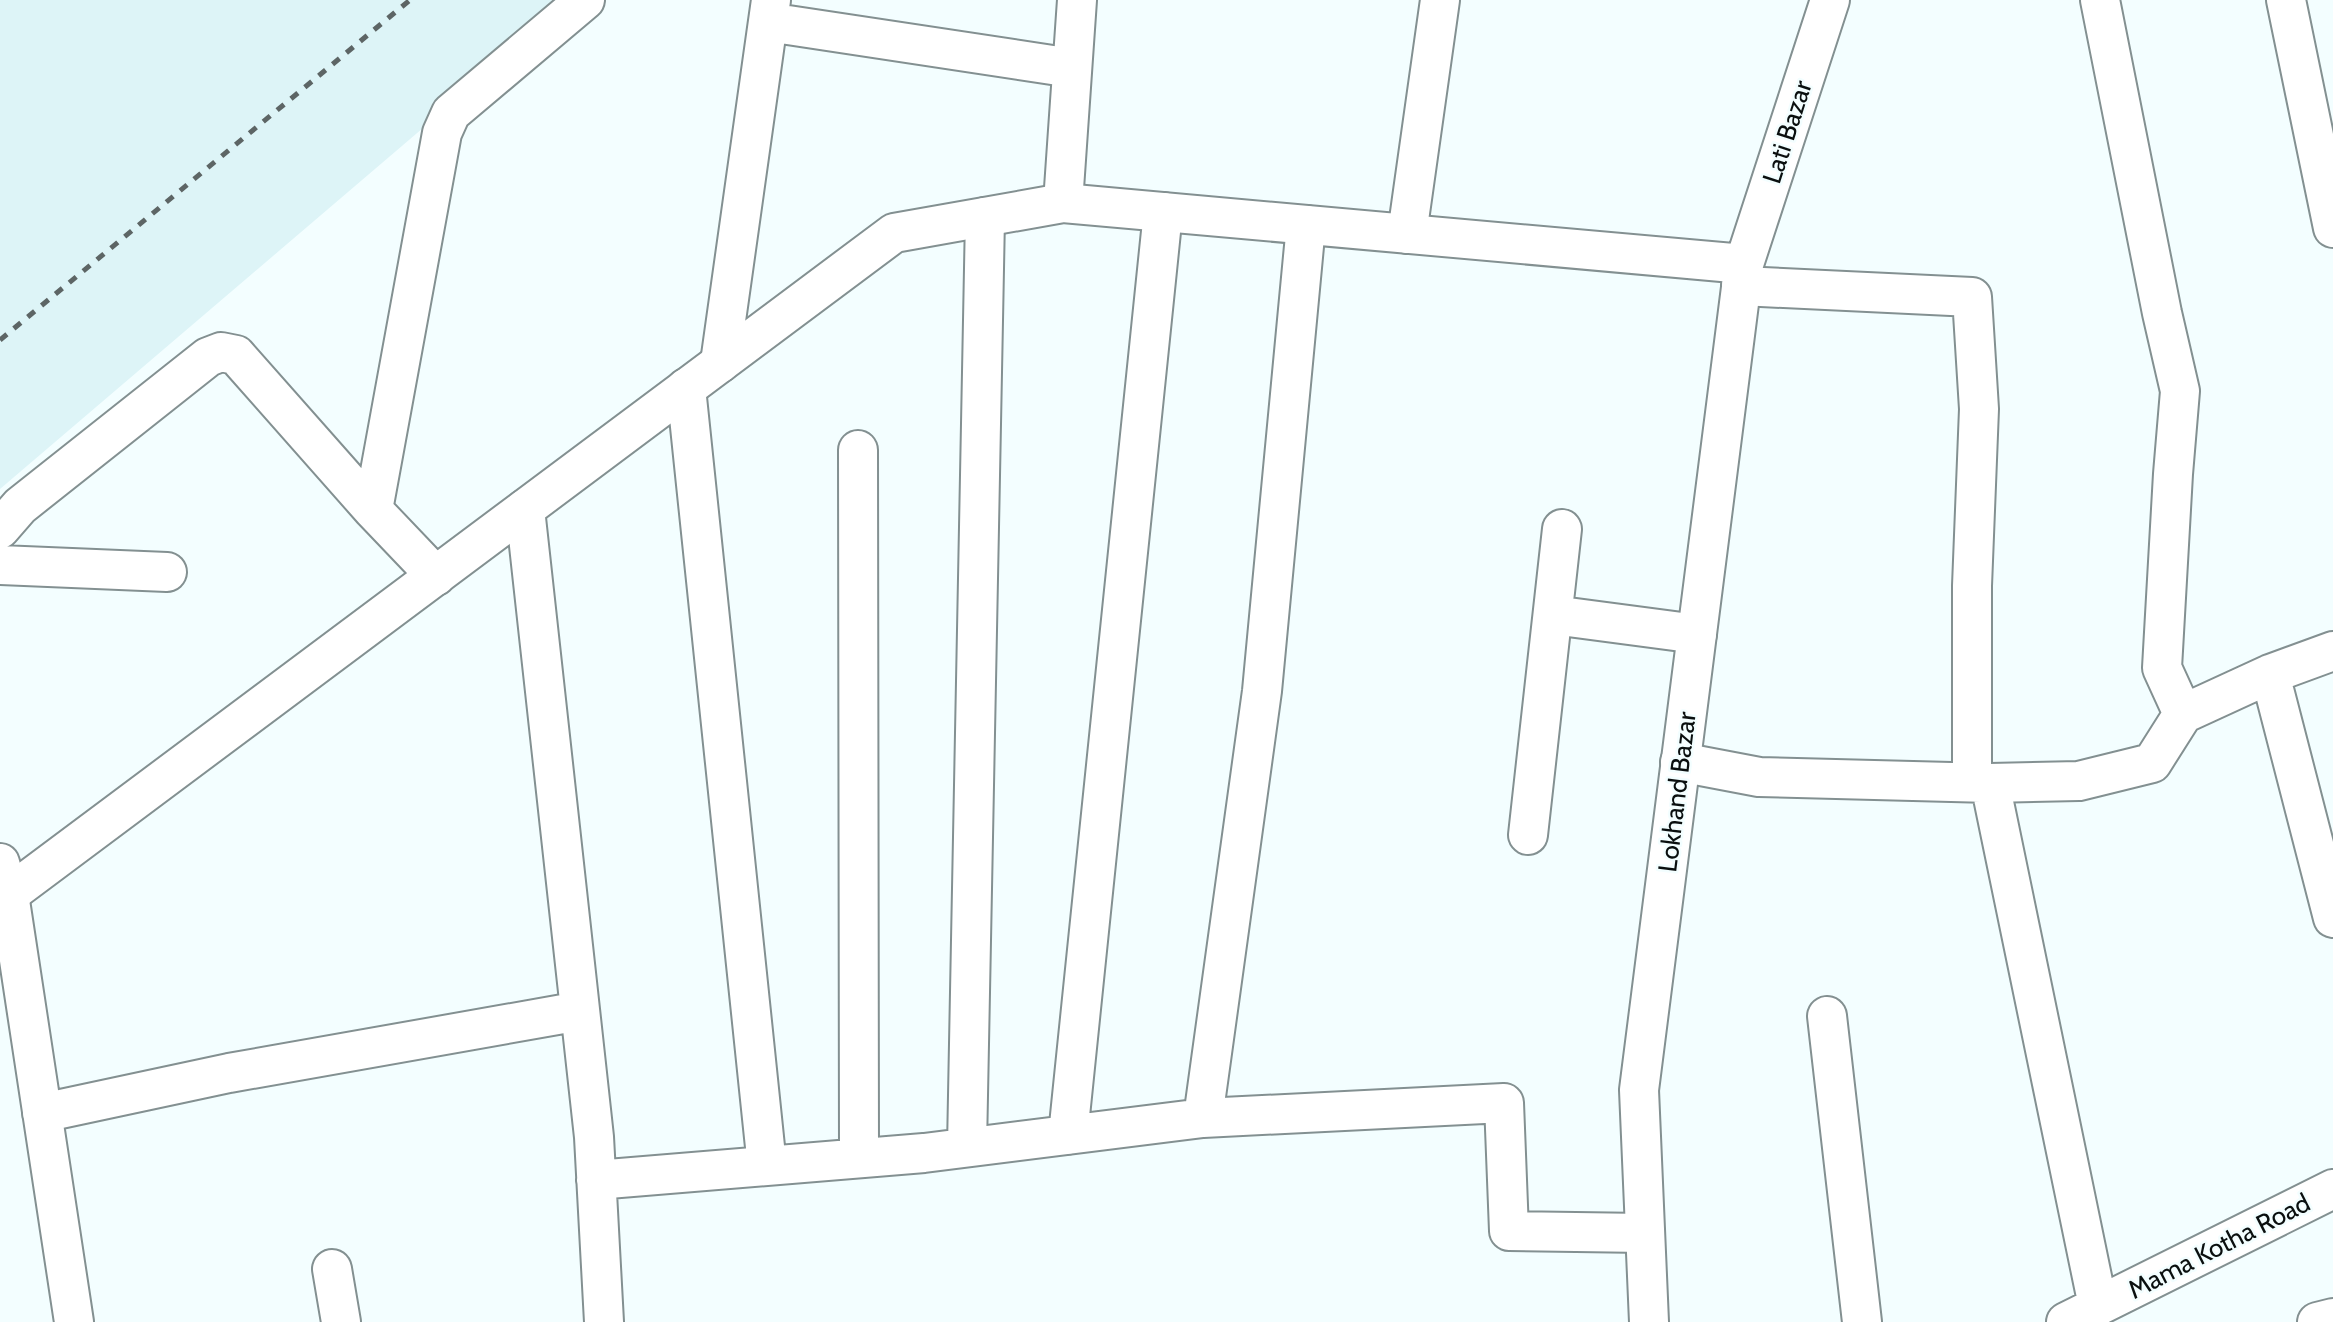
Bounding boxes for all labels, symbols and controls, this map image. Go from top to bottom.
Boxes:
street label: Lati Bazar [1755,76,1819,188]
street label: Lokhand Bazar [1651,709,1703,874]
street label: Mama Kotha Road [2123,1186,2315,1306]

